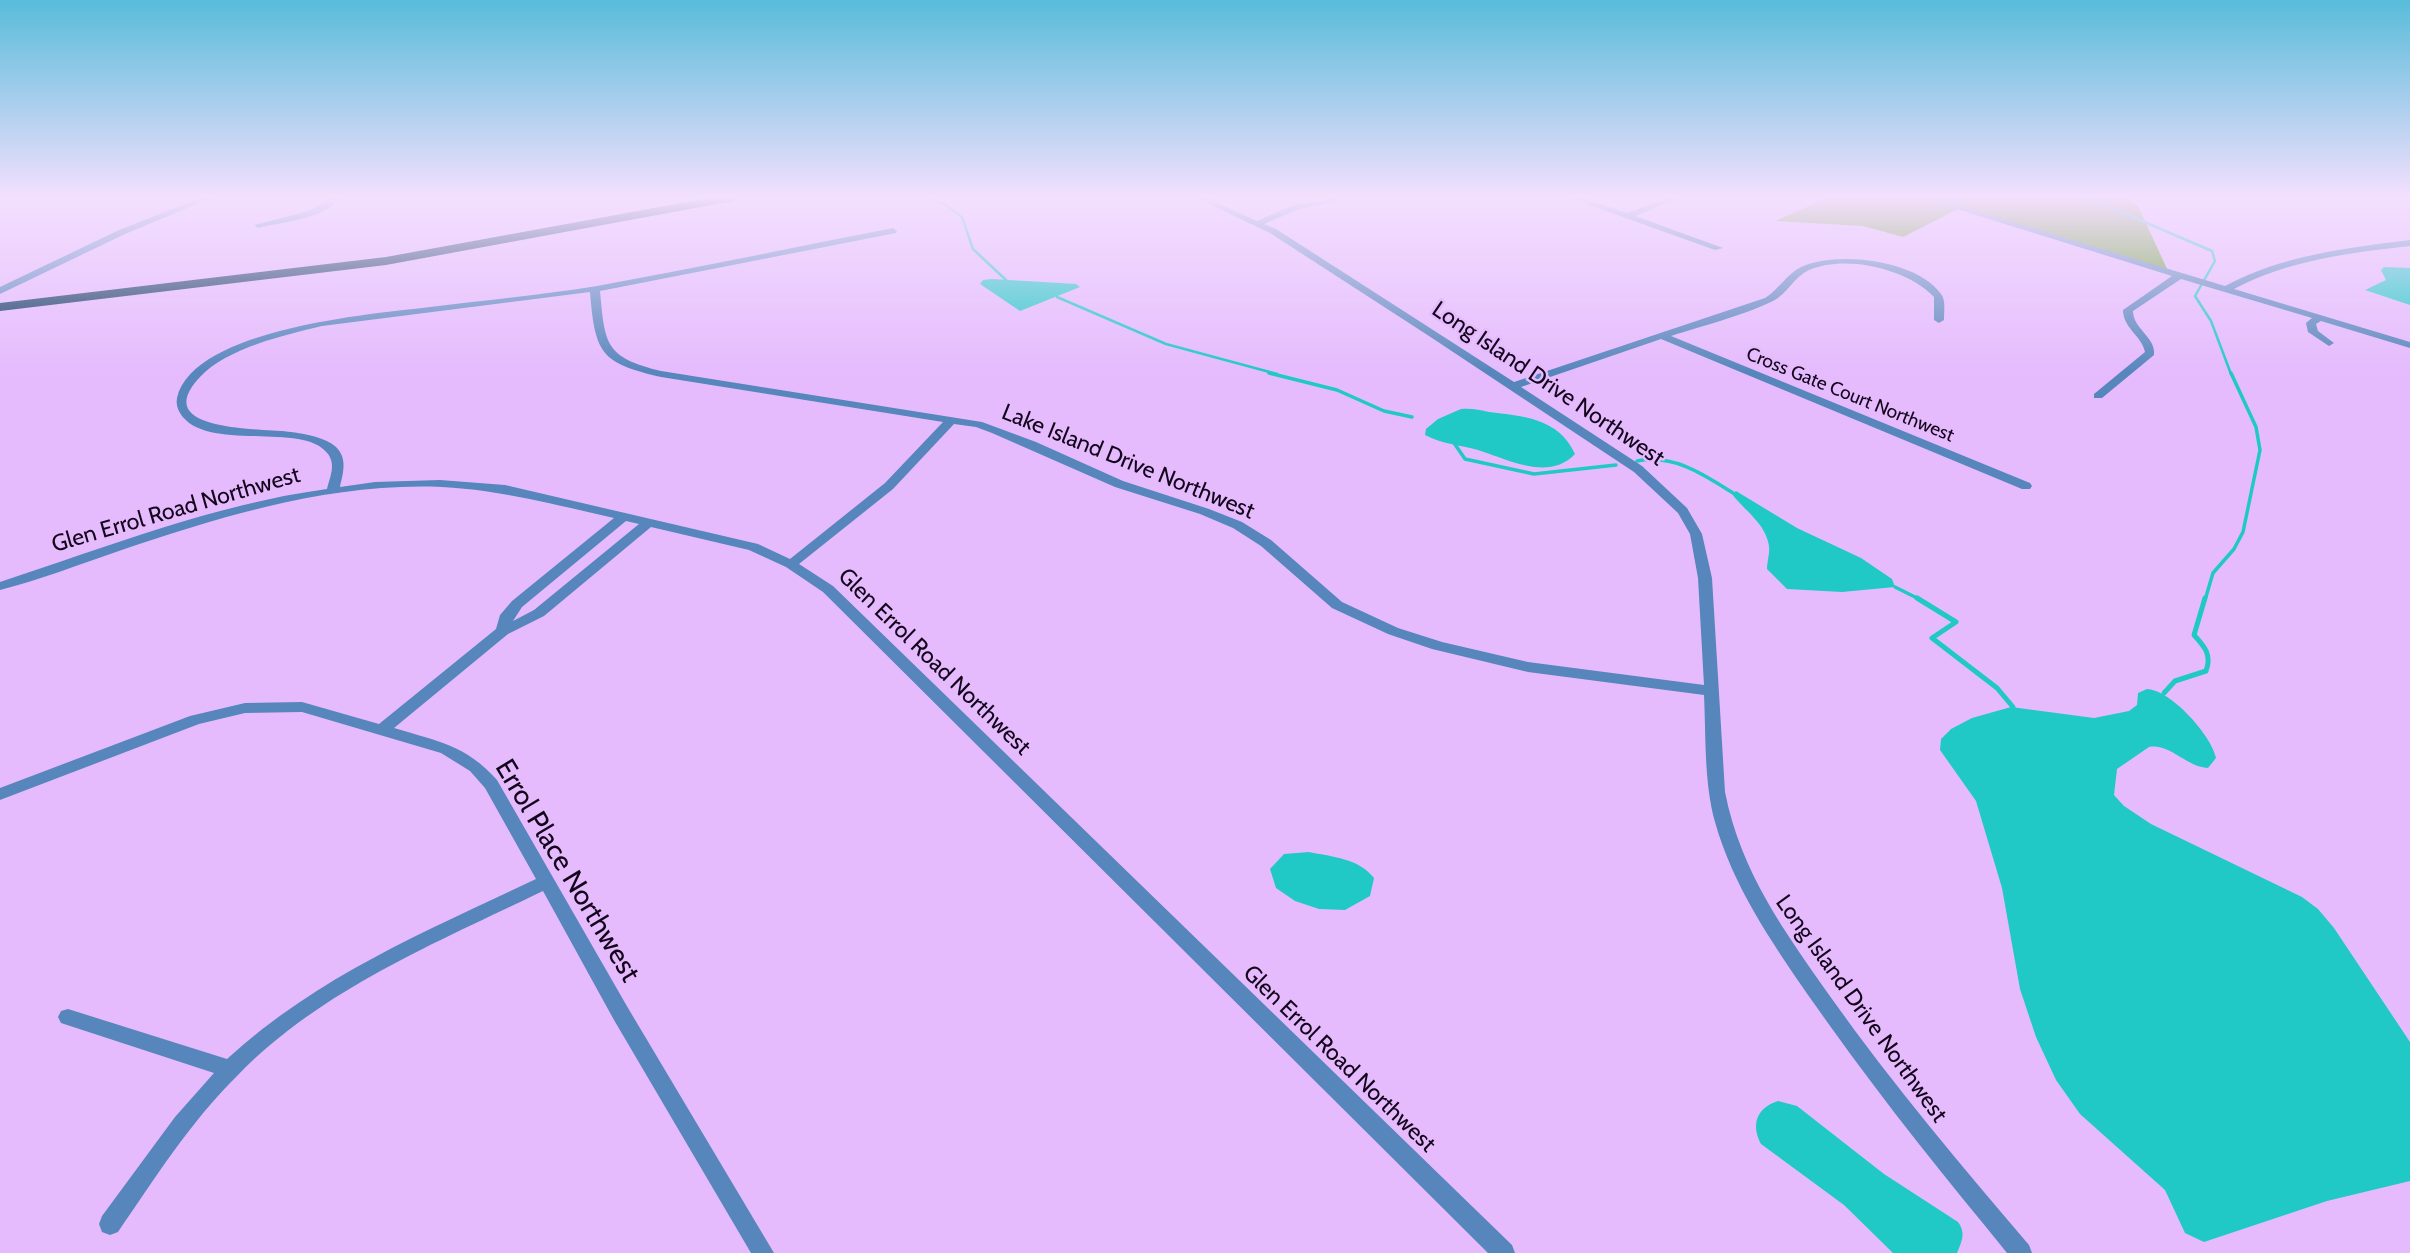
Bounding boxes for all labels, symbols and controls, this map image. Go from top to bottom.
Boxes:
street label: Long Island Drive Northwest [1427,296,1669,472]
street label: Cross Gate Court Northwest [1743,343,1957,447]
street label: Lake Island Drive Northwest [998,399,1258,525]
street label: Glen Errol Road Northwest [49,461,303,559]
street label: Glen Errol Road Northwest [832,563,1036,761]
street label: Errol Place Northwest [487,754,647,988]
street label: Long Island Drive Northwest [1769,890,1953,1128]
street label: Glen Errol Road Northwest [1237,960,1441,1158]

